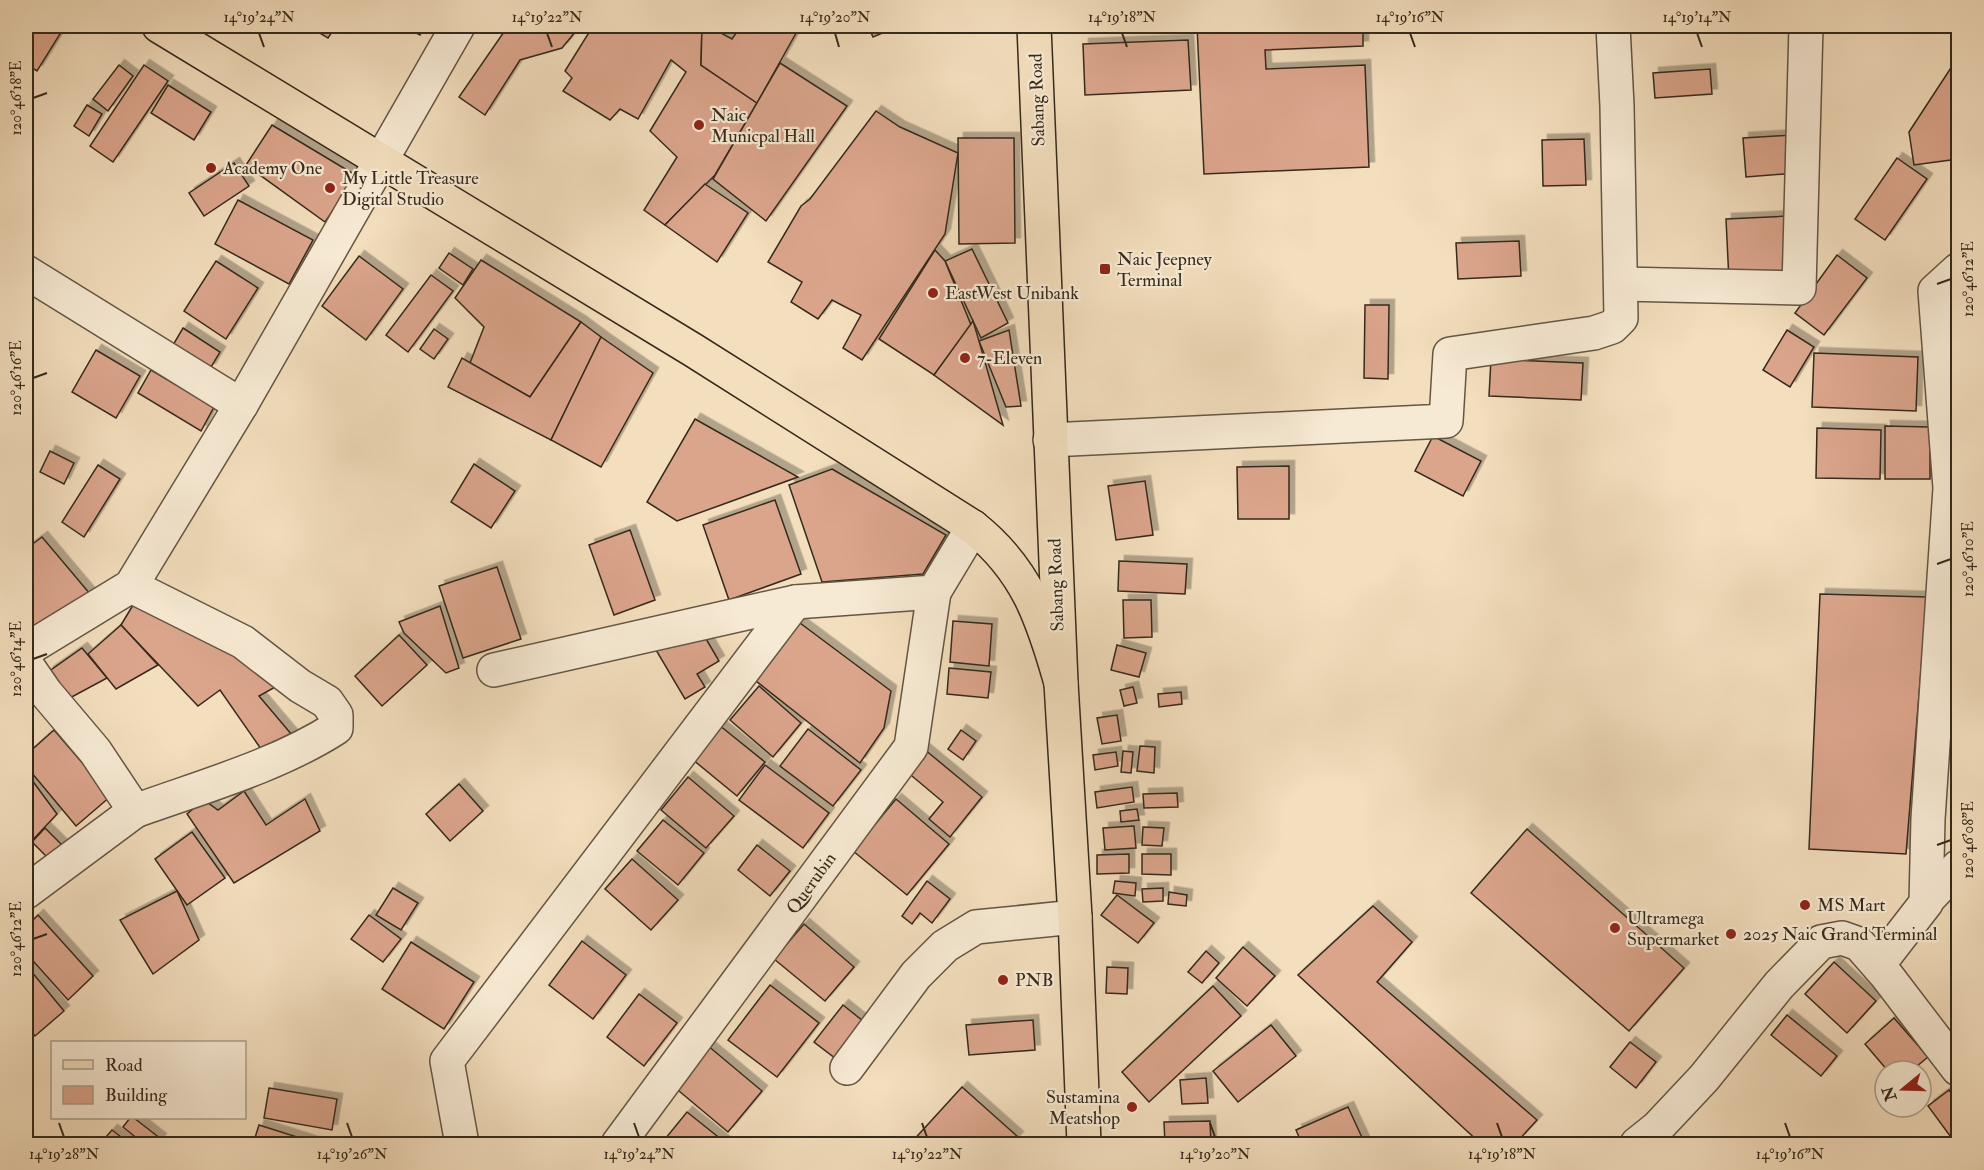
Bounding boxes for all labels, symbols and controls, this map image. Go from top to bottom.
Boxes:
text: 14°19'24"N [223,8,295,27]
text: 14°19'22"N [512,8,583,27]
text: 14°19'20"N [800,8,871,27]
text: 14°19'18"N [1088,8,1157,27]
text: 14°19'16"N [1376,8,1445,27]
text: 14°19'14"N [1663,8,1732,27]
street label: Sabang Road [1024,53,1051,147]
text: 120°46'18"E [7,60,26,136]
place label: Naic Municpal Hall [711,104,815,148]
marker: Naic Municpal Hall [692,118,706,132]
place label: Academy One [222,157,323,180]
marker: Academy One [204,161,218,175]
place label: My Little Treasure Digital Studio [342,167,479,211]
marker: My Little Treasure Digital Studio [323,181,337,195]
text: 120°46'12"E [1959,241,1978,317]
place label: Naic Jeepney Terminal [1117,248,1213,292]
marker: Naic Jeepney Terminal [1098,262,1112,276]
place label: EastWest Unibank [945,282,1079,305]
marker: EastWest Unibank [926,286,940,300]
text: 120°46'16"E [7,340,26,416]
place label: 7-Eleven [977,347,1042,370]
marker: 7-Eleven [958,351,972,365]
text: 120°46'10"E [1959,521,1978,597]
street label: Sabang Road [1043,538,1070,632]
text: 120°46'14"E [7,621,26,697]
text: 120°46'08"E [1959,801,1978,879]
street label: Querubin [781,848,842,919]
place label: MS Mart [1817,894,1886,917]
marker: MS Mart [1798,898,1812,912]
text: 120°46'12"E [7,901,26,977]
place label: Ultramega Supermarket [1627,907,1719,951]
marker: Ultramega Supermarket [1608,921,1622,935]
place label: 2025 Naic Grand Terminal [1743,923,1938,946]
marker: 2025 Naic Grand Terminal [1724,927,1738,941]
place label: PNB [1015,969,1053,992]
marker: PNB [996,973,1010,987]
legend [51,1041,246,1119]
text: Road [105,1054,143,1077]
north arrow [1873,1059,1933,1119]
text: N [1878,1083,1902,1105]
text: Building [105,1084,168,1107]
place label: Sustamina Meatshop [1046,1086,1121,1130]
marker: Sustamina Meatshop [1125,1100,1139,1114]
text: 14°19'28"N [29,1145,100,1164]
text: 14°19'26"N [317,1145,388,1164]
text: 14°19'24"N [603,1145,675,1164]
text: 14°19'22"N [892,1145,963,1164]
text: 14°19'20"N [1180,1145,1251,1164]
text: 14°19'18"N [1468,1145,1537,1164]
text: 14°19'16"N [1756,1145,1825,1164]

